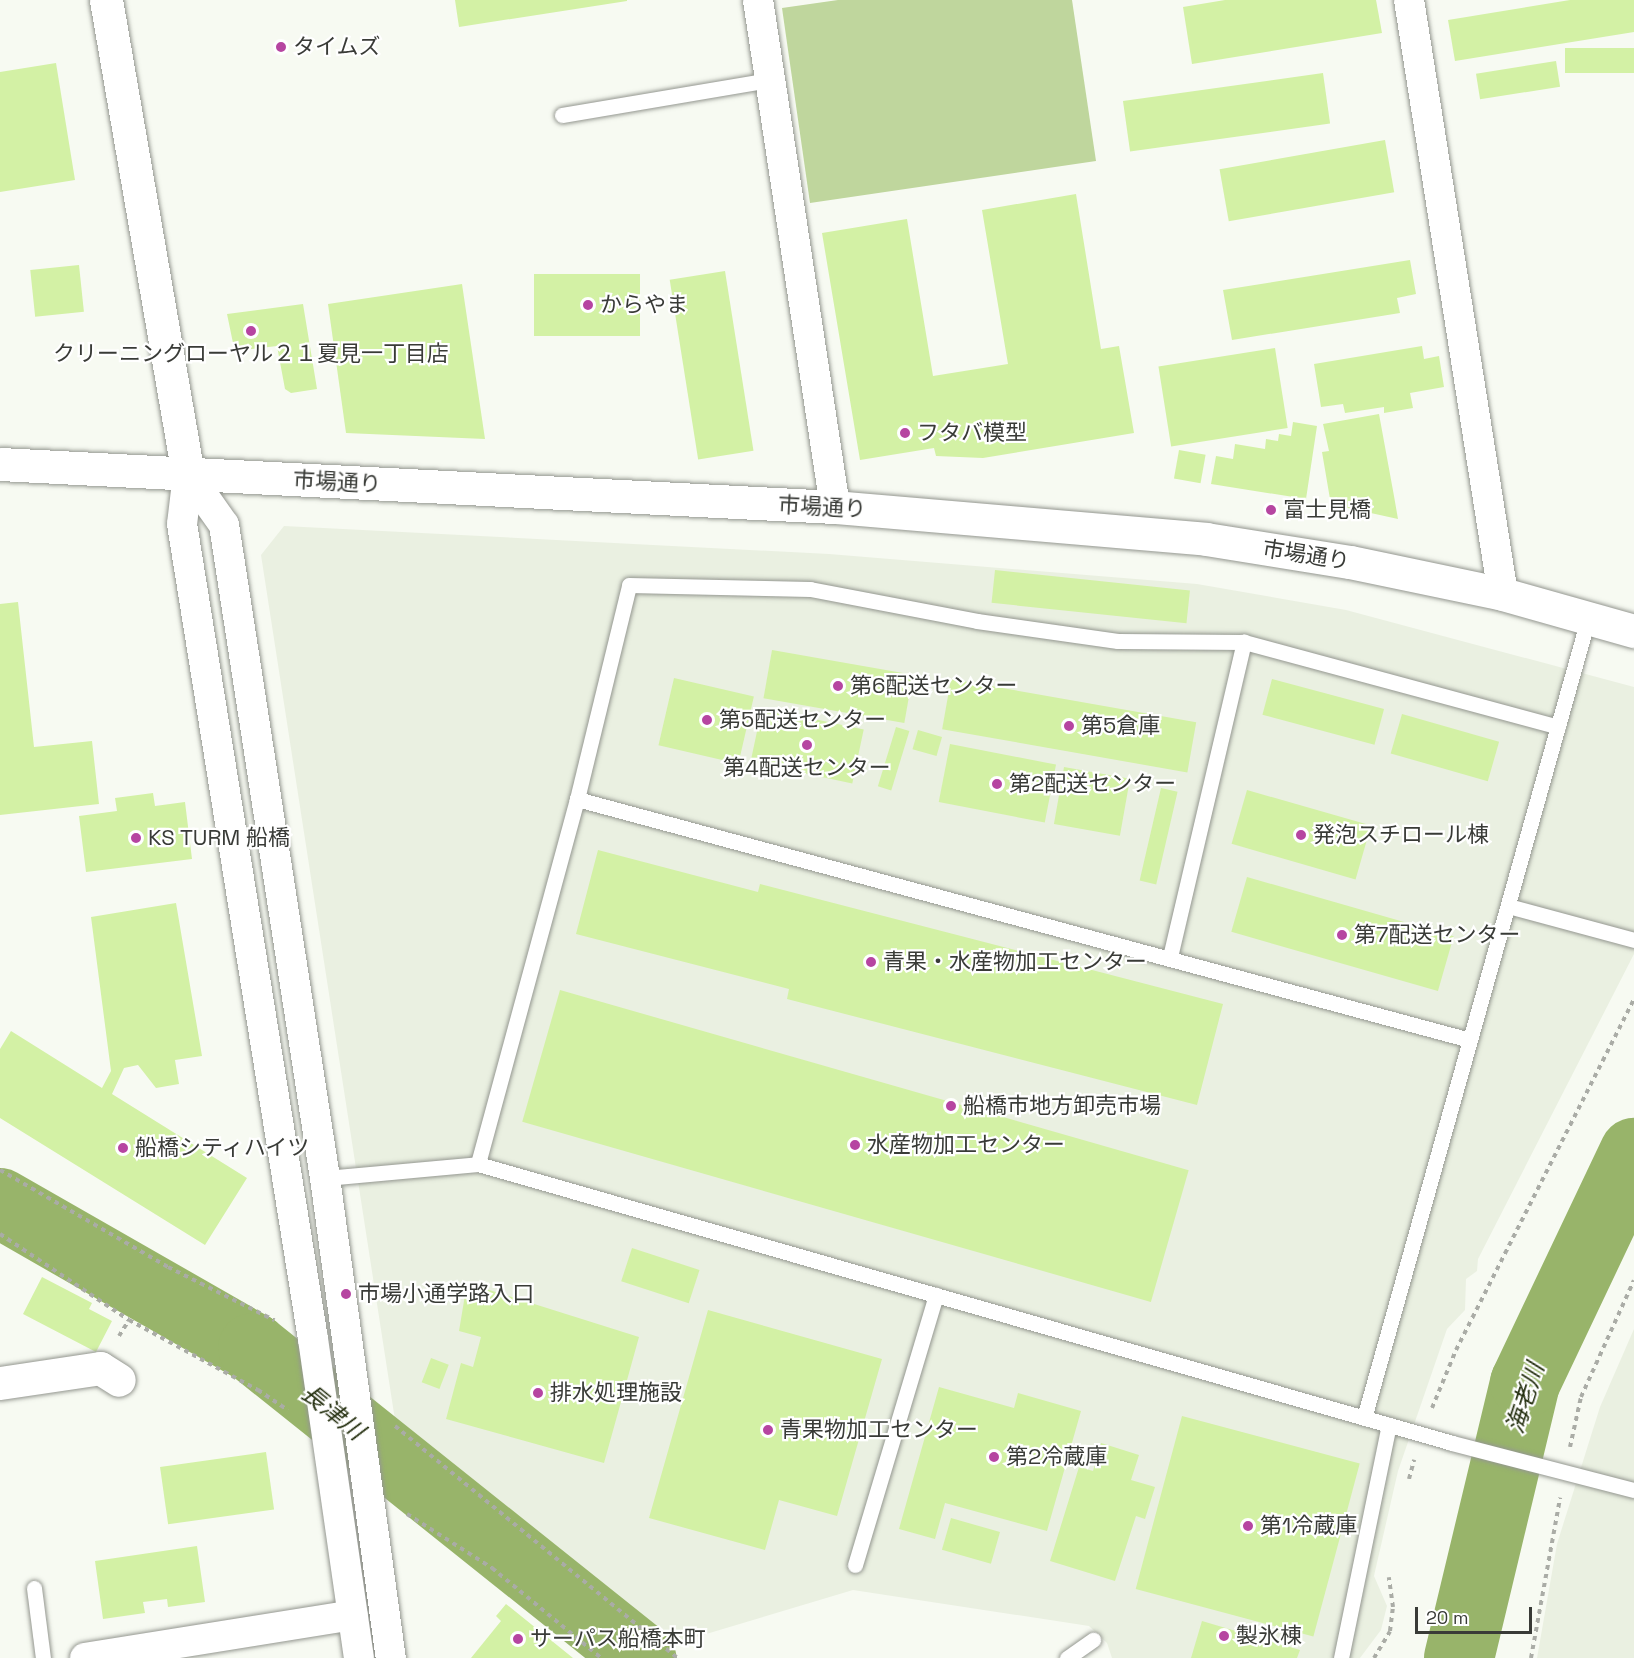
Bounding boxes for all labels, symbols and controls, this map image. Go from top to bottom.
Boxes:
place label: タイムズ [293,34,381,60]
marker: タイムズ [274,40,288,54]
place label: からやま [600,292,688,318]
marker: からやま [581,298,595,312]
marker: クリーニングローヤル２１夏見一丁目店 [244,324,258,338]
place label: クリーニングローヤル２１夏見一丁目店 [53,341,449,367]
place label: フタバ模型 [917,420,1027,446]
marker: フタバ模型 [898,426,912,440]
street label: 市場通り [292,467,382,497]
street label: 市場通り [777,492,867,522]
place label: 富士見橋 [1283,497,1371,523]
marker: 富士見橋 [1264,503,1278,517]
street label: 市場通り [1260,535,1352,575]
place label: 第6配送センター [850,673,1017,699]
marker: 第6配送センター [831,679,845,693]
place label: 第5配送センター [719,707,886,733]
marker: 第5配送センター [700,713,714,727]
place label: 第5倉庫 [1081,713,1160,739]
marker: 第5倉庫 [1062,719,1076,733]
marker: 第4配送センター [800,738,814,752]
place label: 第4配送センター [723,755,891,781]
place label: 第2配送センター [1009,771,1176,797]
marker: 第2配送センター [990,777,1004,791]
place label: 発泡スチロール棟 [1313,822,1489,848]
place label: KS TURM 船橋 [148,825,291,851]
marker: 発泡スチロール棟 [1294,828,1308,842]
marker: KS TURM 船橋 [129,831,143,845]
place label: 第7配送センター [1354,922,1520,948]
marker: 第7配送センター [1335,928,1349,942]
place label: 青果・水産物加工センター [883,949,1147,975]
marker: 青果・水産物加工センター [864,955,878,969]
place label: 船橋市地方卸売市場 [963,1093,1161,1119]
marker: 船橋市地方卸売市場 [944,1099,958,1113]
place label: 水産物加工センター [867,1132,1065,1158]
place label: 船橋シティハイツ [135,1135,311,1161]
marker: 水産物加工センター [848,1138,862,1152]
marker: 船橋シティハイツ [116,1141,130,1155]
place label: 市場小通学路入口 [358,1281,534,1307]
marker: 市場小通学路入口 [339,1287,353,1301]
water label: 海老川 [1500,1359,1550,1437]
water label: 長津川 [296,1378,370,1446]
place label: 排水処理施設 [550,1380,682,1406]
marker: 排水処理施設 [531,1386,545,1400]
place label: 青果物加工センター [780,1417,978,1443]
marker: 青果物加工センター [761,1423,775,1437]
place label: 第2冷蔵庫 [1006,1444,1107,1470]
marker: 第2冷蔵庫 [987,1450,1001,1464]
place label: 第1冷蔵庫 [1260,1513,1357,1539]
marker: 第1冷蔵庫 [1241,1519,1255,1533]
scale bar [1418,1595,1535,1633]
text: 20 m [1426,1606,1469,1629]
place label: 製氷棟 [1236,1623,1302,1649]
place label: サーパス船橋本町 [530,1626,706,1652]
marker: 製氷棟 [1217,1629,1231,1643]
marker: サーパス船橋本町 [511,1632,525,1646]

